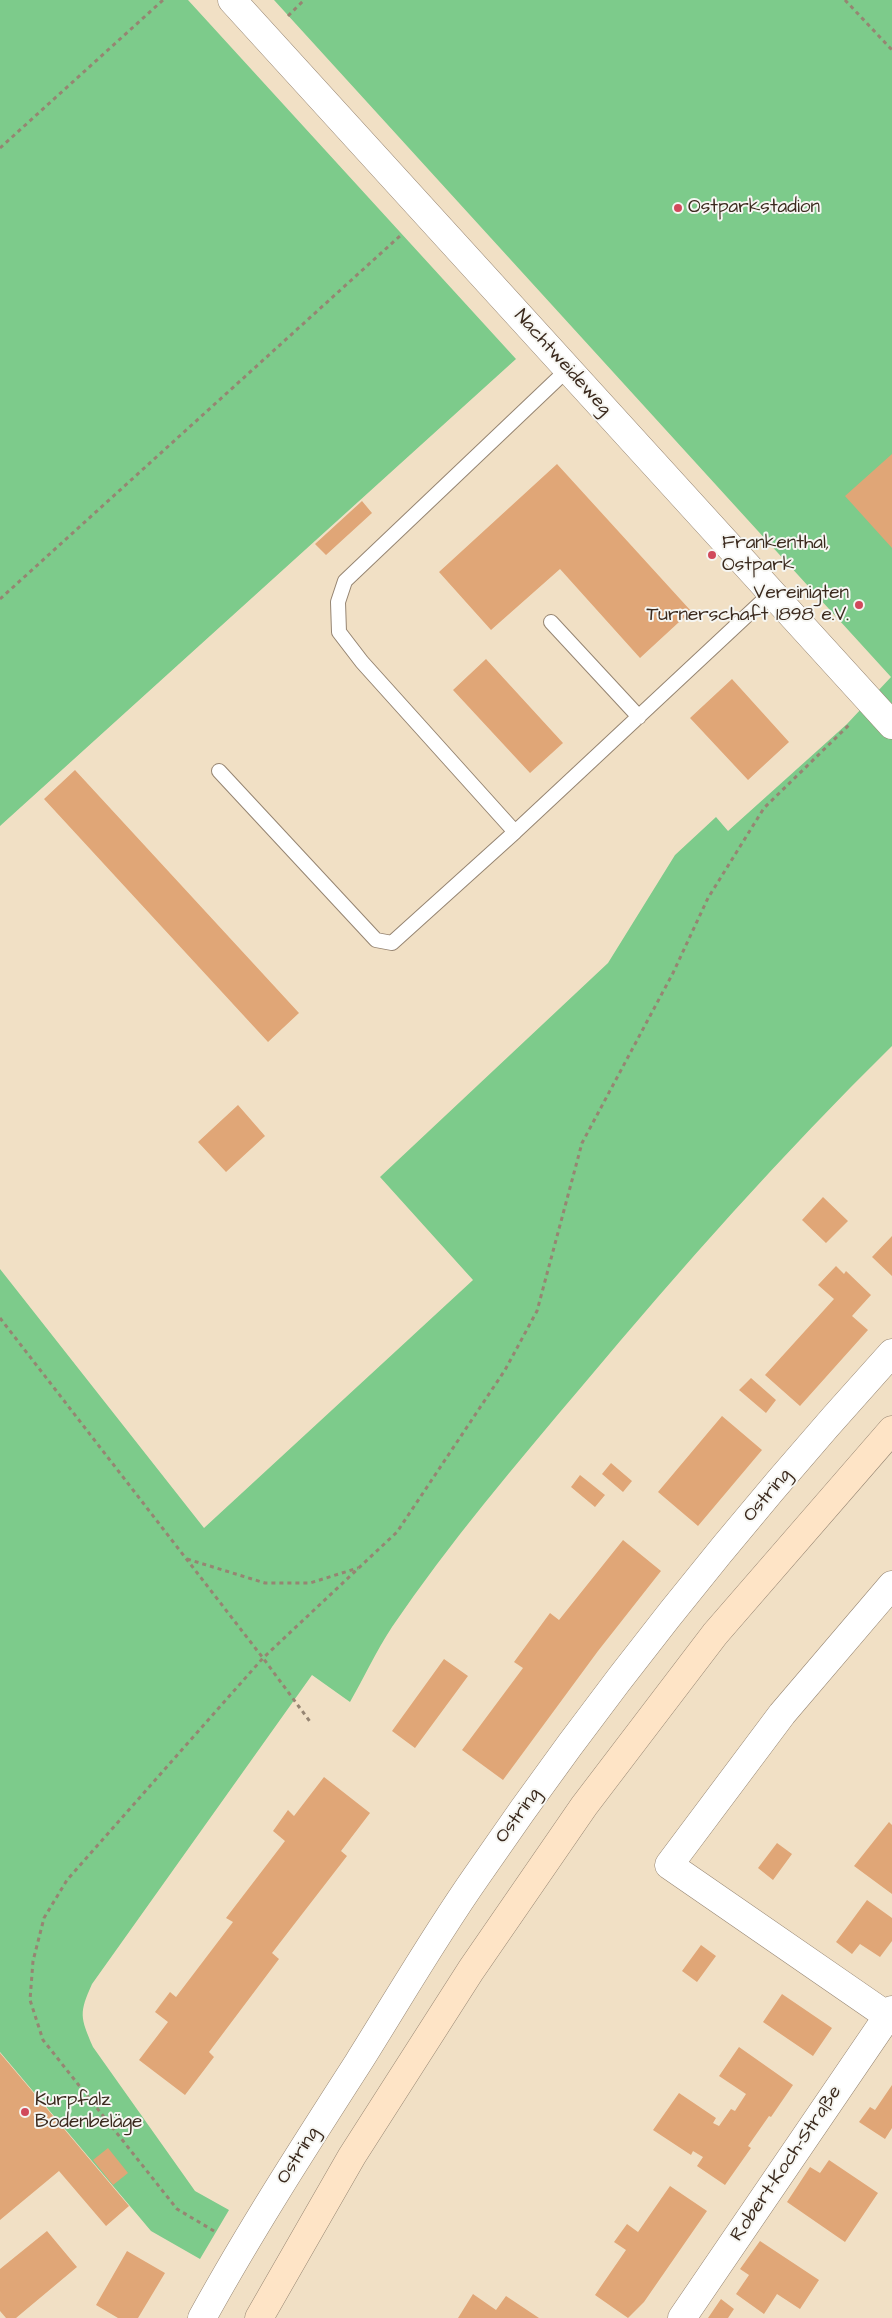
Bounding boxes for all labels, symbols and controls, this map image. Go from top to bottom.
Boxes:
place label: Ostparkstadion [688,197,820,219]
marker: Ostparkstadion [672,202,684,214]
street label: Nachtweideweg [508,305,616,421]
place label: Frankenthal, Ostpark [722,533,829,577]
marker: Frankenthal, Ostpark [706,549,718,561]
place label: Vereinigten Turnerschaft 1898 e.V. [647,583,849,627]
marker: Vereinigten Turnerschaft 1898 e.V. [853,599,865,611]
street label: Ostring [739,1465,797,1527]
street label: Ostring [491,1784,547,1848]
street label: Robert-Koch-Straße [726,2082,848,2246]
place label: Kurpfalz Bodenbeläge [35,2090,142,2134]
marker: Kurpfalz Bodenbeläge [19,2106,31,2118]
street label: Ostring [273,2123,325,2189]

